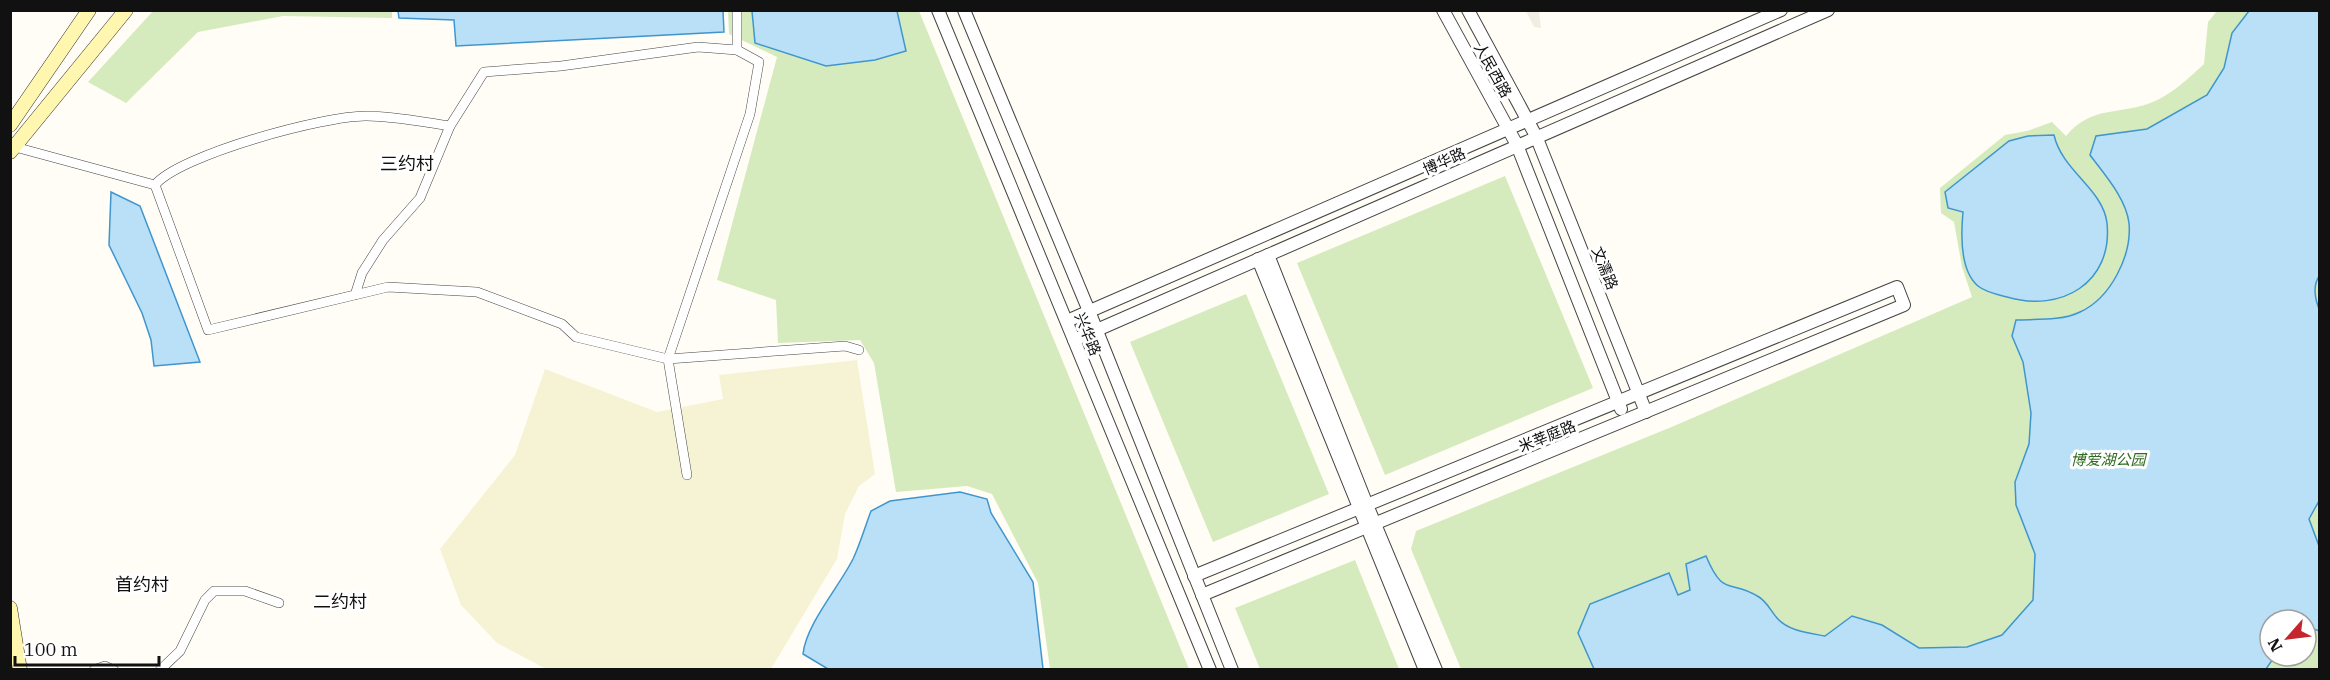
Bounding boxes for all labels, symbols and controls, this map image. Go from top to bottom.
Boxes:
street label: 人民西路 [1470,39,1516,101]
street label: 博华路 [1420,143,1468,179]
district label: 三约村 [380,152,434,175]
street label: 文濡路 [1588,244,1622,292]
street label: 兴华路 [1071,310,1105,358]
street label: 米莘庭路 [1516,416,1578,456]
park label: 博爱湖公园 [2070,450,2147,469]
district label: 首约村 [115,573,169,596]
district label: 二约村 [313,590,367,613]
north arrow [2258,608,2318,668]
scale bar [15,629,159,667]
text: N [2263,635,2287,655]
text: 100 m [24,638,78,661]

